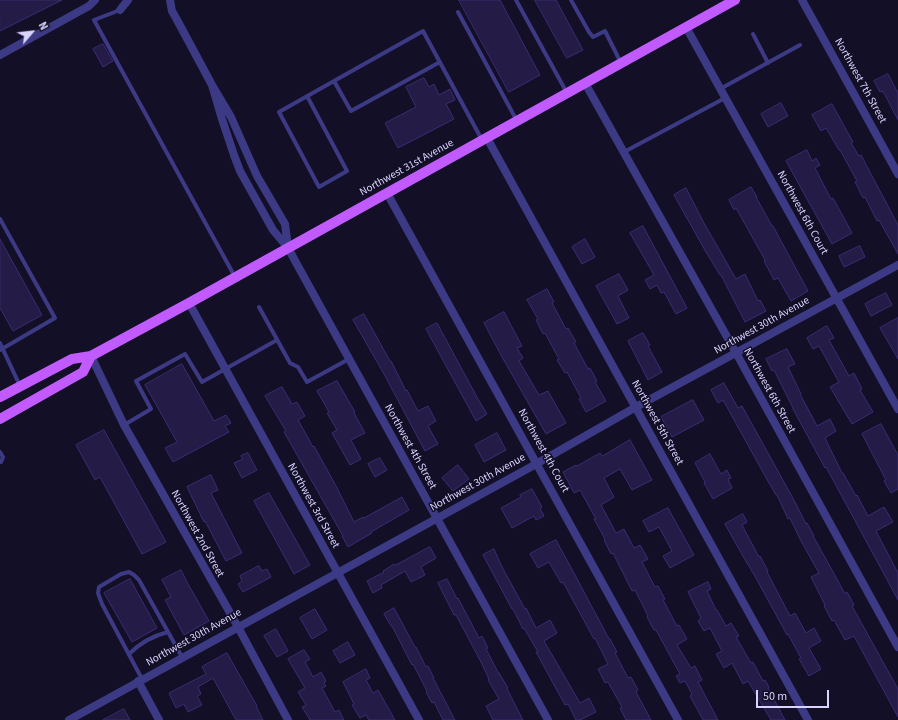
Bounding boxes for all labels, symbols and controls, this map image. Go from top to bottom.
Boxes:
north arrow [12,12,52,52]
text: N [35,19,51,33]
street label: Northwest 7th Street [831,36,889,126]
street label: Northwest 31st Avenue [358,137,456,199]
street label: Northwest 6th Court [774,169,830,257]
street label: Northwest 30th Avenue [712,294,812,358]
street label: Northwest 6th Street [740,346,798,436]
street label: Northwest 5th Street [628,378,686,468]
street label: Northwest 4th Street [381,402,439,492]
street label: Northwest 4th Court [515,407,571,495]
street label: Northwest 30th Avenue [428,451,528,515]
street label: Northwest 3rd Street [284,461,342,551]
street label: Northwest 2nd Street [168,488,226,580]
street label: Northwest 30th Avenue [144,606,244,670]
scale bar [758,682,831,708]
text: 50 m [763,688,787,705]

